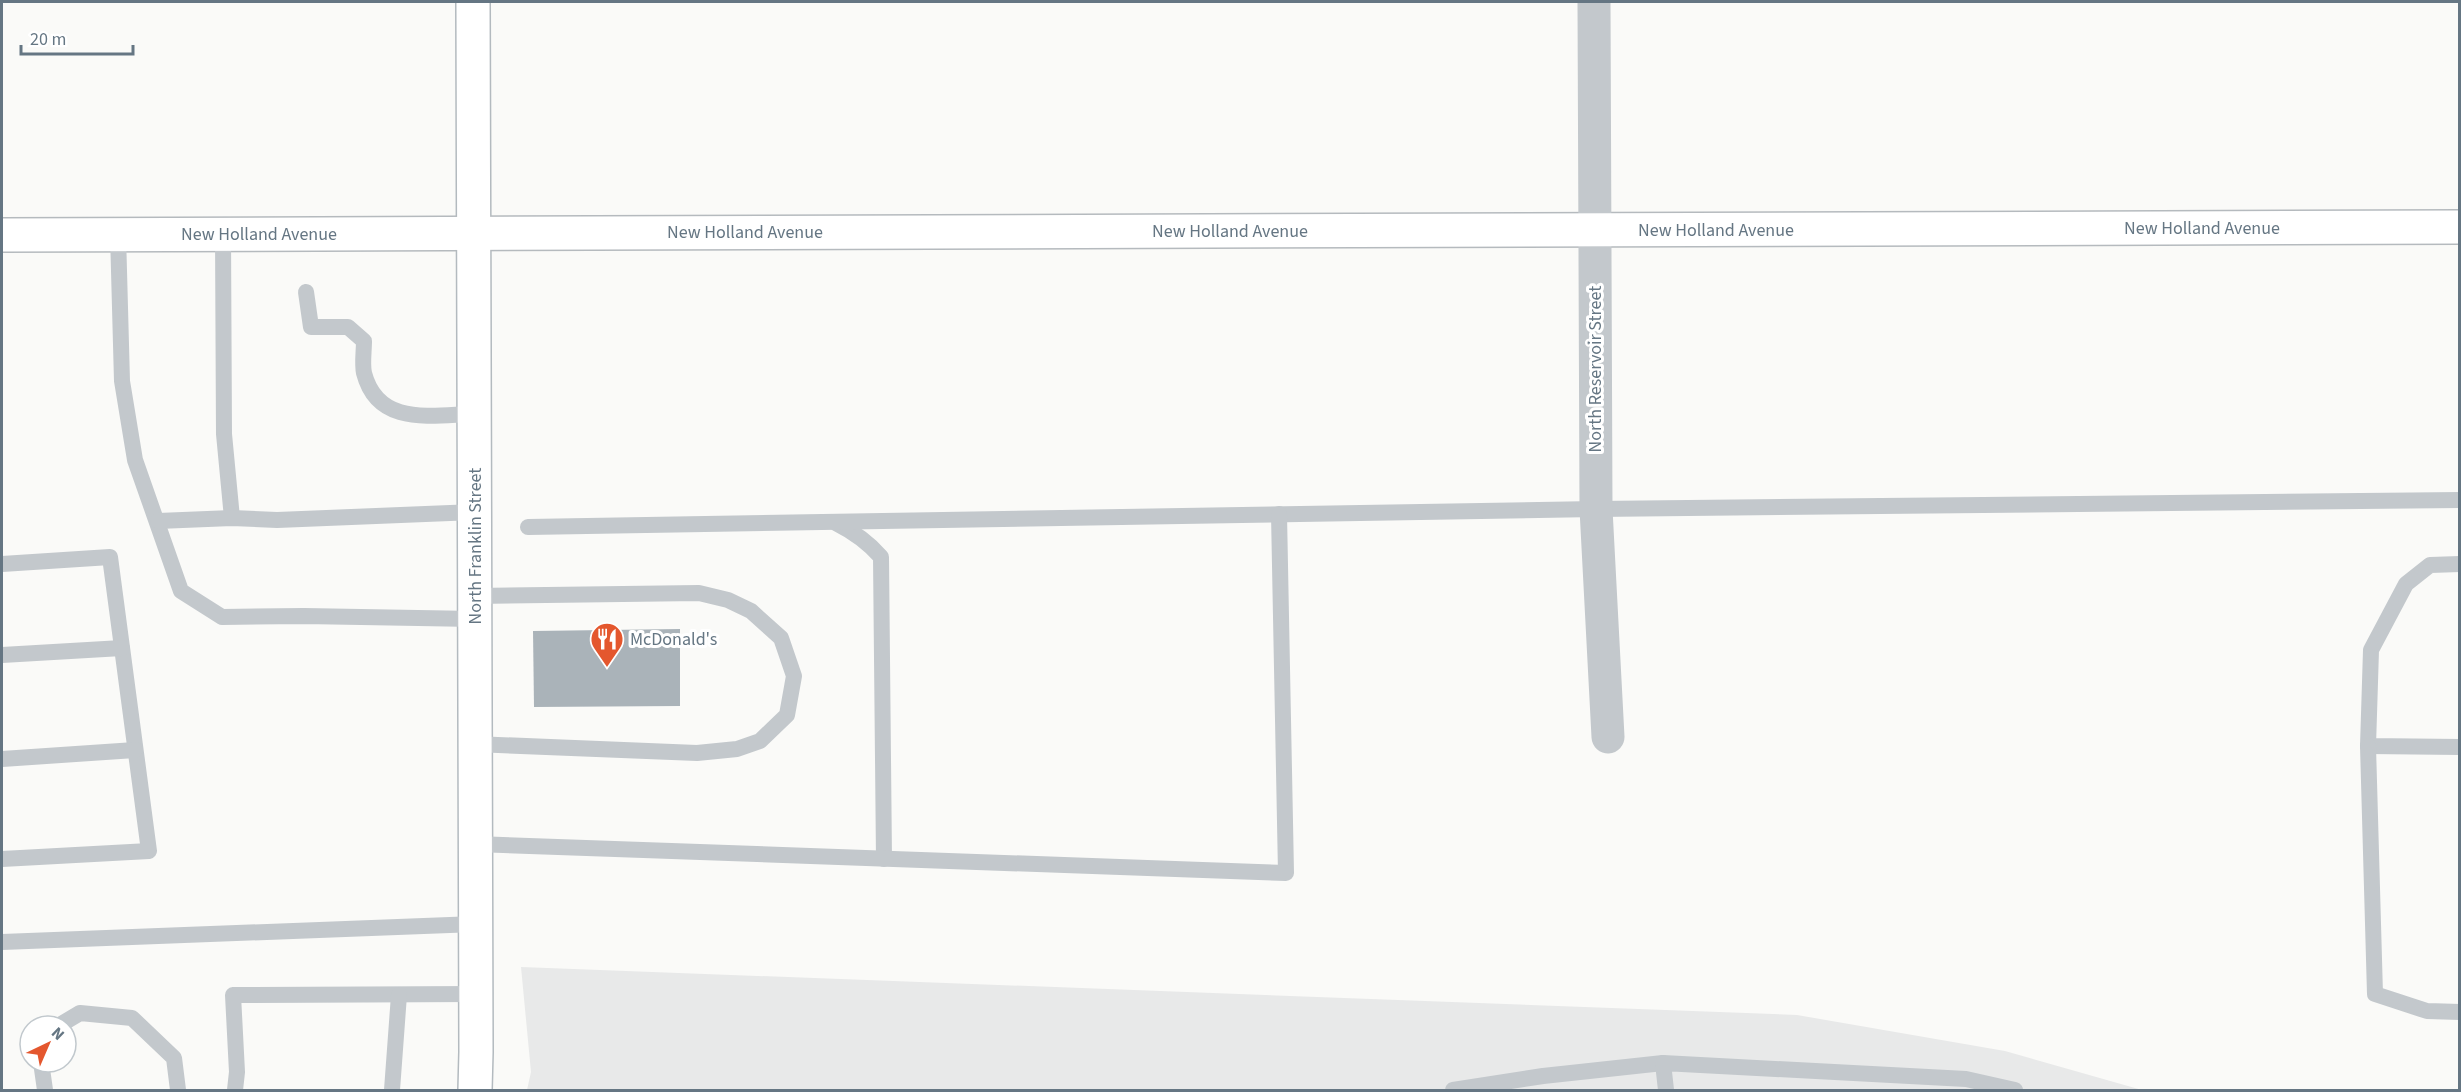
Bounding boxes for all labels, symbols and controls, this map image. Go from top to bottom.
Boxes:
scale bar [21,18,134,56]
text: 20 m [30,27,66,52]
street label: New Holland Avenue [2124,216,2280,241]
street label: New Holland Avenue [1638,218,1794,243]
street label: New Holland Avenue [1152,219,1308,244]
street label: New Holland Avenue [667,220,823,245]
street label: New Holland Avenue [181,222,337,247]
street label: North Reservoir Street [1583,286,1608,452]
street label: North Franklin Street [463,468,488,624]
restaurant icon: McDonald's [589,621,625,668]
place label: McDonald's [630,627,717,652]
north arrow [18,1014,78,1074]
text: N [46,1022,69,1046]

